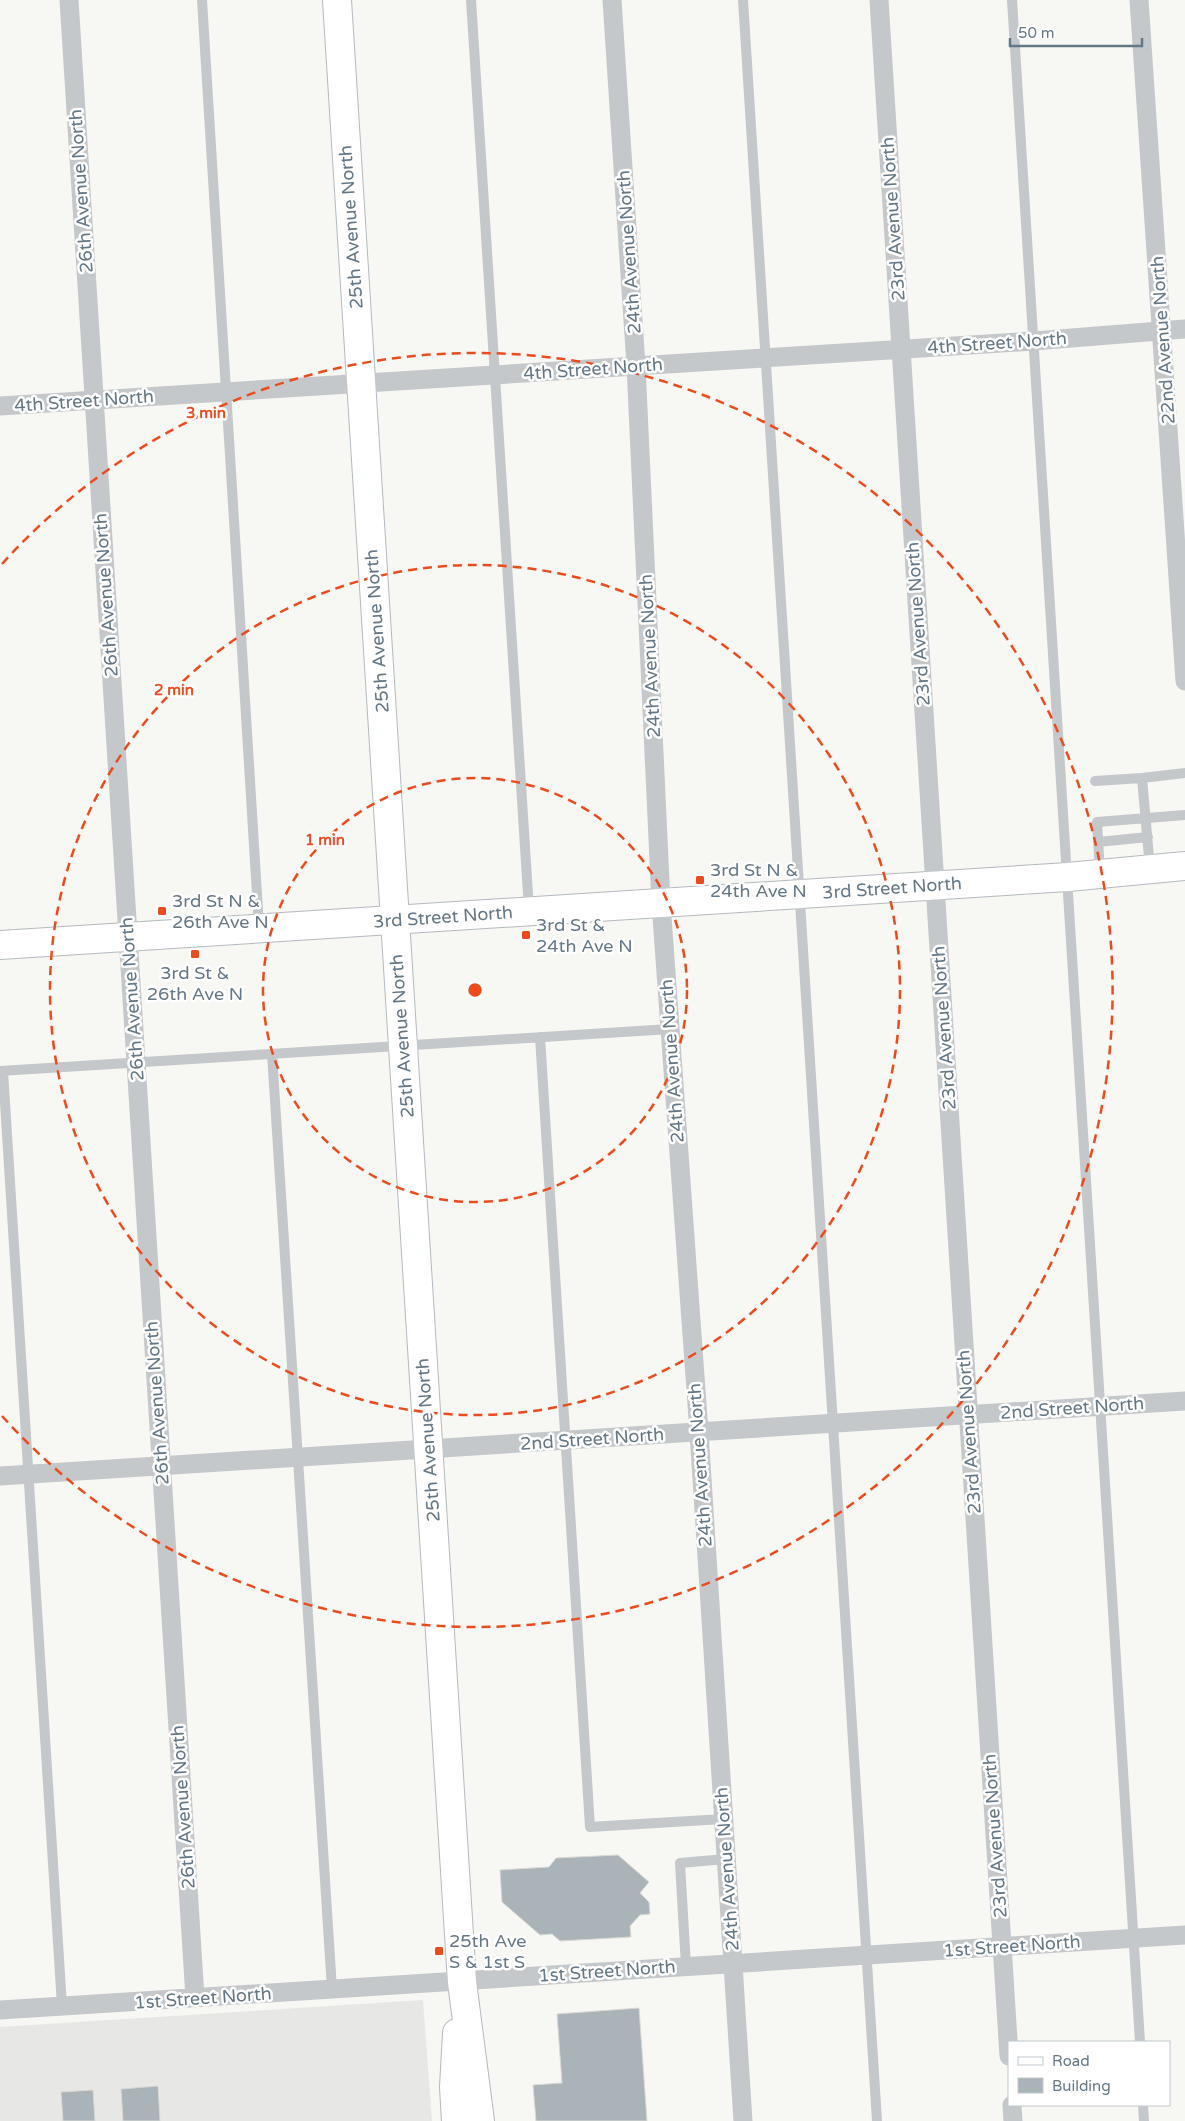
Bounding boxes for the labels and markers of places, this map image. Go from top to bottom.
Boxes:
place label: 3rd St N & 24th Ave N [710,859,807,902]
marker: 3rd St N & 24th Ave N [694,874,706,886]
place label: 3rd St N & 26th Ave N [172,890,269,933]
marker: 3rd St N & 26th Ave N [156,905,168,917]
place label: 3rd St & 24th Ave N [536,914,633,957]
marker: 3rd St & 24th Ave N [520,929,532,941]
marker: 3rd St & 26th Ave N [189,948,201,960]
place label: 3rd St & 26th Ave N [147,962,243,1005]
centre of rings [466,981,484,999]
place label: 25th Ave S & 1st S [449,1930,527,1973]
marker: 25th Ave S & 1st S [433,1945,445,1957]

